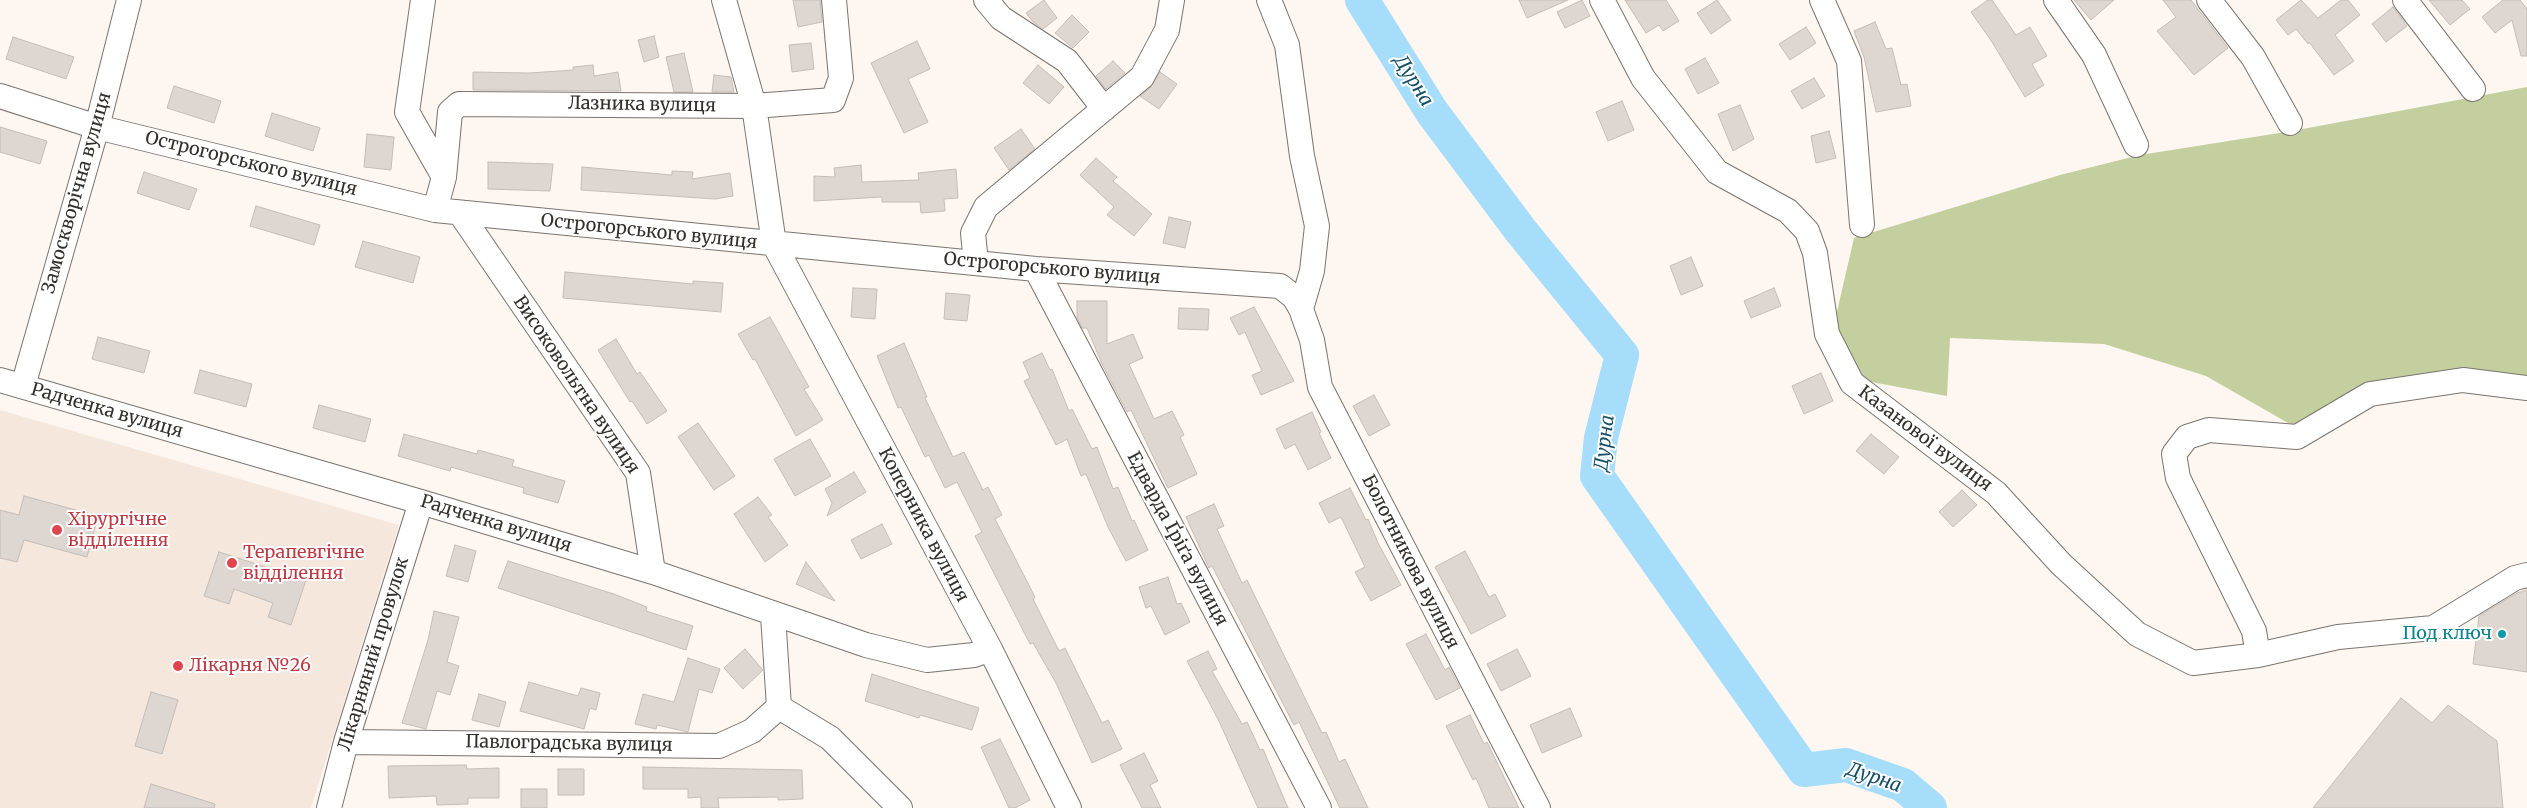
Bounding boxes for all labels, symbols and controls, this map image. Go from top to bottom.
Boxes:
water label: Дурна [1388,51,1438,111]
street label: Замоскворічна вулиця [38,90,116,296]
street label: Лазника вулиця [568,93,716,117]
street label: Острогорського вулиця [143,127,359,201]
street label: Острогорського вулиця [540,210,758,254]
street label: Острогорського вулиця [943,249,1161,289]
street label: Високовольтна вулиця [508,292,644,478]
street label: Радченка вулиця [29,379,185,443]
street label: Казанової вулиця [1854,382,1996,496]
water label: Дурна [1590,414,1620,472]
street label: Коперника вулиця [873,444,973,606]
street label: Едварда Ґріґа вулиця [1122,448,1232,630]
street label: Болотникова вулиця [1357,471,1463,653]
street label: Радченка вулиця [418,491,574,557]
place label: Хірургічне відділення [68,509,168,552]
marker: Хірургічне відділення [50,523,64,537]
place label: Терапевгічне відділення [243,542,364,584]
street label: Лікарняний провулок [334,554,414,754]
marker: Терапевгічне відділення [225,556,239,570]
place label: Под ключ [2402,623,2492,645]
marker: Под ключ [2496,628,2508,640]
place label: Лікарня №26 [189,655,311,677]
marker: Лікарня №26 [171,659,185,673]
street label: Павлоградська вулиця [465,731,673,757]
water label: Дурна [1844,758,1904,798]

